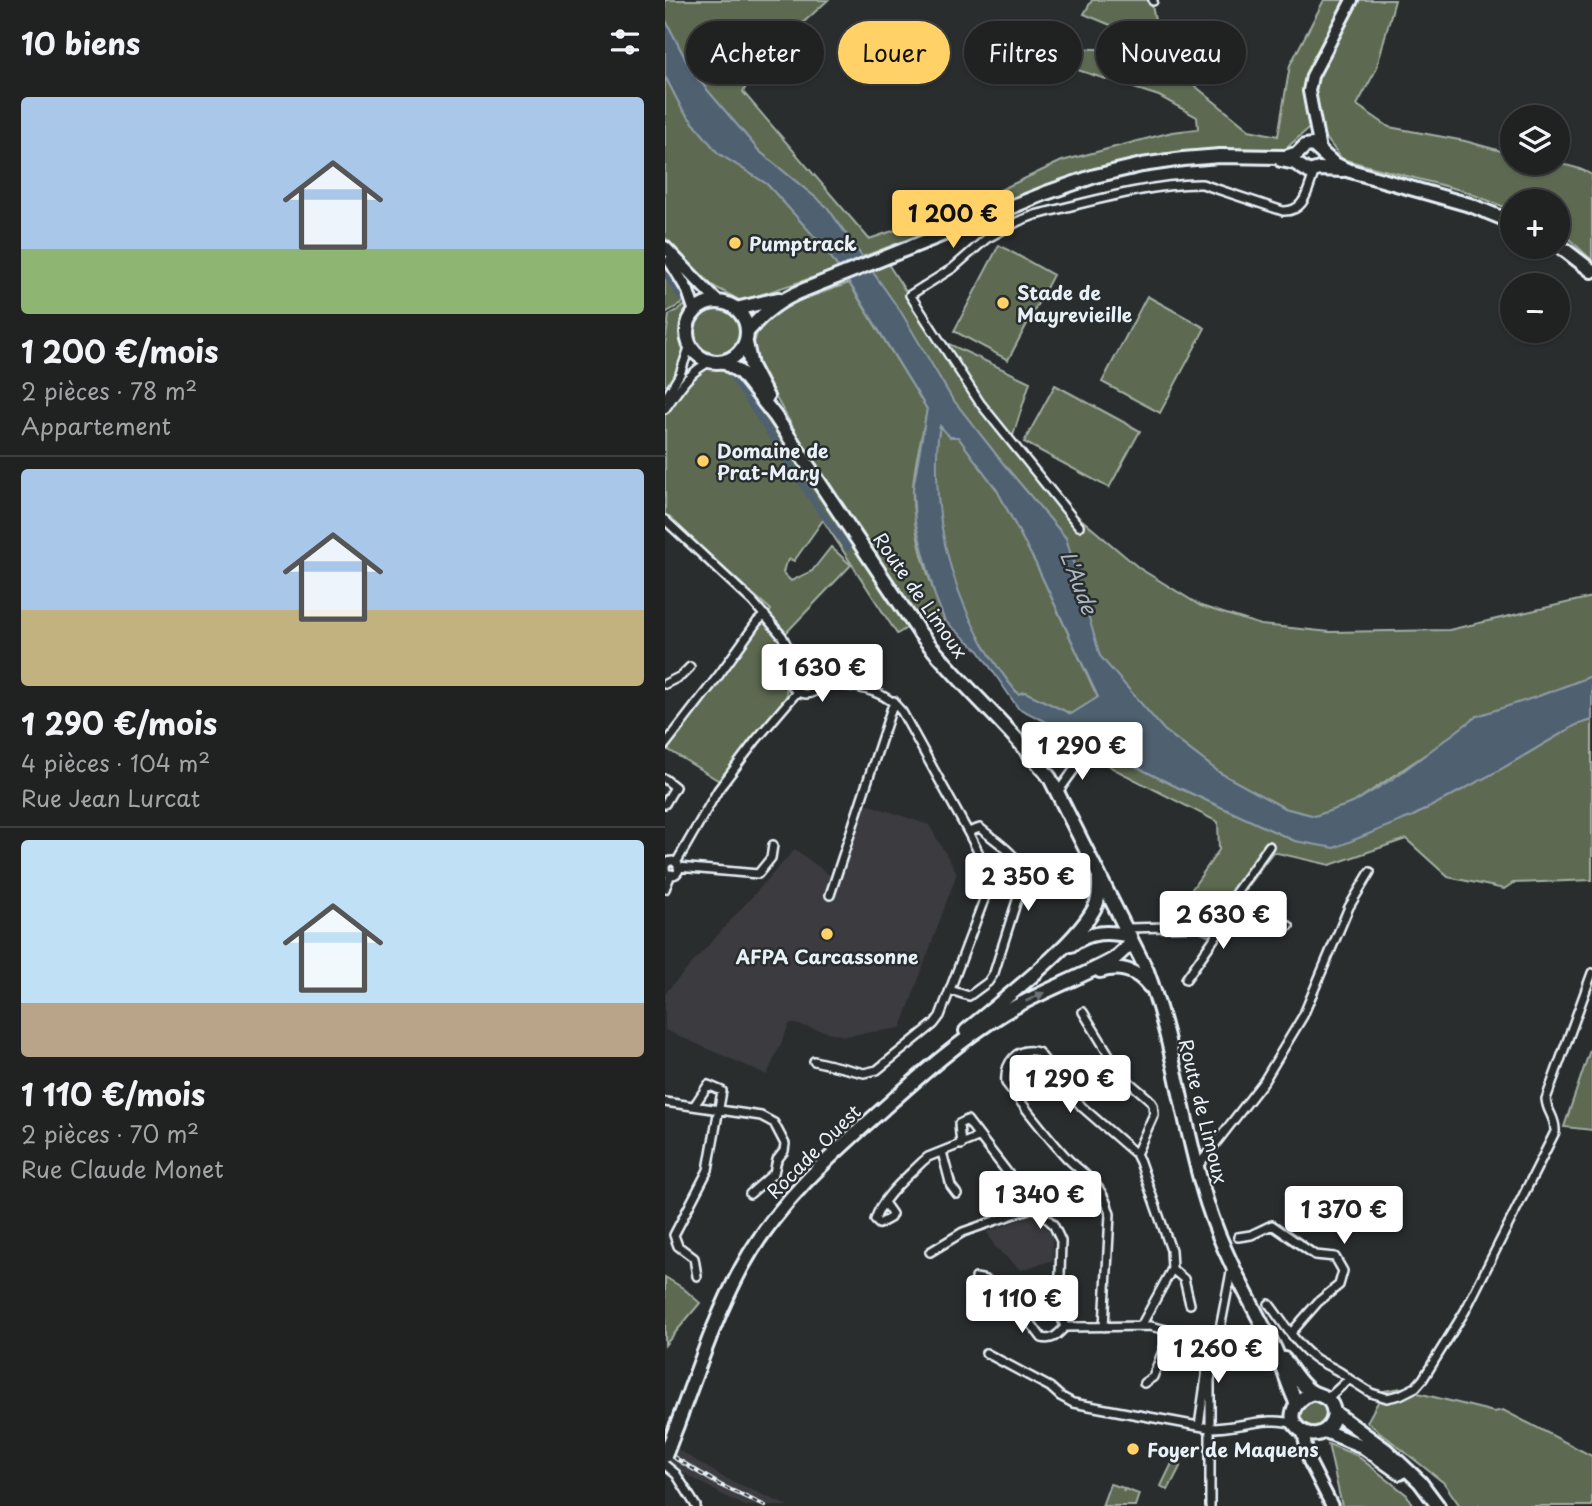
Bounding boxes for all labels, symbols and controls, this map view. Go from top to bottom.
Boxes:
text: 10 biens [21,20,140,65]
chip: Acheter [686,21,824,84]
chip: Louer [838,21,950,84]
chip: Filtres [964,21,1082,84]
chip: Nouveau [1096,21,1246,84]
icon: filters [606,23,644,61]
map controls [1500,105,1570,343]
button: layers [1500,105,1570,175]
icon: home [270,142,396,268]
button: + [1500,189,1570,259]
pin: 1 200 € [888,190,1018,250]
text: 1 200 € [908,195,998,230]
place label: Pumptrack [749,229,857,257]
marker: Pumptrack [727,235,743,251]
button: − [1500,273,1570,343]
place label: Stade de Mayrevieille [1017,278,1132,328]
marker: Stade de Mayrevieille [995,295,1011,311]
text: 1 200 €/mois [21,328,219,373]
text: 2 pièces · 78 m² [21,373,197,408]
text: Appartement [21,408,171,443]
place label: Domaine de Prat-Mary [717,436,829,486]
marker: Domaine de Prat-Mary [695,453,711,469]
icon: home [270,514,396,640]
street label: Route de Limoux [867,526,975,664]
water label: L'Aude [1053,545,1107,620]
pin: 1 630 € [757,644,887,704]
text: 1 630 € [778,649,866,684]
text: 1 290 €/mois [21,700,217,745]
pin: 1 290 € [1017,722,1147,782]
text: 1 290 € [1038,727,1126,762]
text: 4 pièces · 104 m² [21,745,210,780]
text: Rue Jean Lurcat [21,780,200,815]
pin: 2 350 € [963,853,1093,913]
text: 2 350 € [981,858,1075,893]
icon: home [270,885,396,1011]
pin: 2 630 € [1158,892,1288,951]
text: 2 630 € [1176,896,1270,931]
marker: AFPA Carcassonne [819,926,835,942]
place label: AFPA Carcassonne [735,942,918,970]
one-way arrow [1025,992,1045,1003]
street label: Route de Limoux [1172,1036,1236,1186]
pin: 1 290 € [1005,1056,1135,1115]
text: 1 290 € [1026,1060,1114,1095]
text: 1 110 €/mois [21,1071,205,1116]
street label: Rocade Ouest [760,1097,867,1204]
text: 2 pièces · 70 m² [21,1116,199,1151]
text: Rue Claude Monet [21,1151,224,1186]
pin: 1 340 € [975,1172,1105,1231]
text: 1 340 € [995,1176,1085,1211]
pin: 1 370 € [1279,1186,1409,1246]
text: 1 370 € [1301,1191,1387,1226]
pin: 1 110 € [957,1276,1087,1335]
text: 1 110 € [982,1280,1062,1315]
pin: 1 260 € [1153,1326,1283,1385]
text: 1 260 € [1173,1330,1263,1365]
place label: Foyer de Maquens [1147,1435,1319,1463]
marker: Foyer de Maquens [1125,1441,1141,1457]

